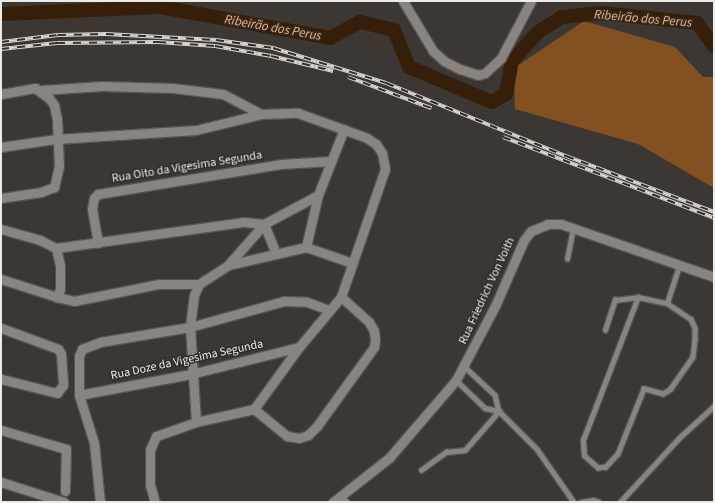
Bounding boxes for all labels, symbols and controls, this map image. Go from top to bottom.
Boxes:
water label: Ribeirão dos Perus [593,7,693,31]
water label: Ribeirão dos Perus [223,12,323,44]
street label: Rua Oito da Vigesima Segunda [111,148,263,186]
street label: Rua Friedrich Von Voith [456,235,518,347]
street label: Rua Doze da Vigesima Segunda [109,337,265,383]

